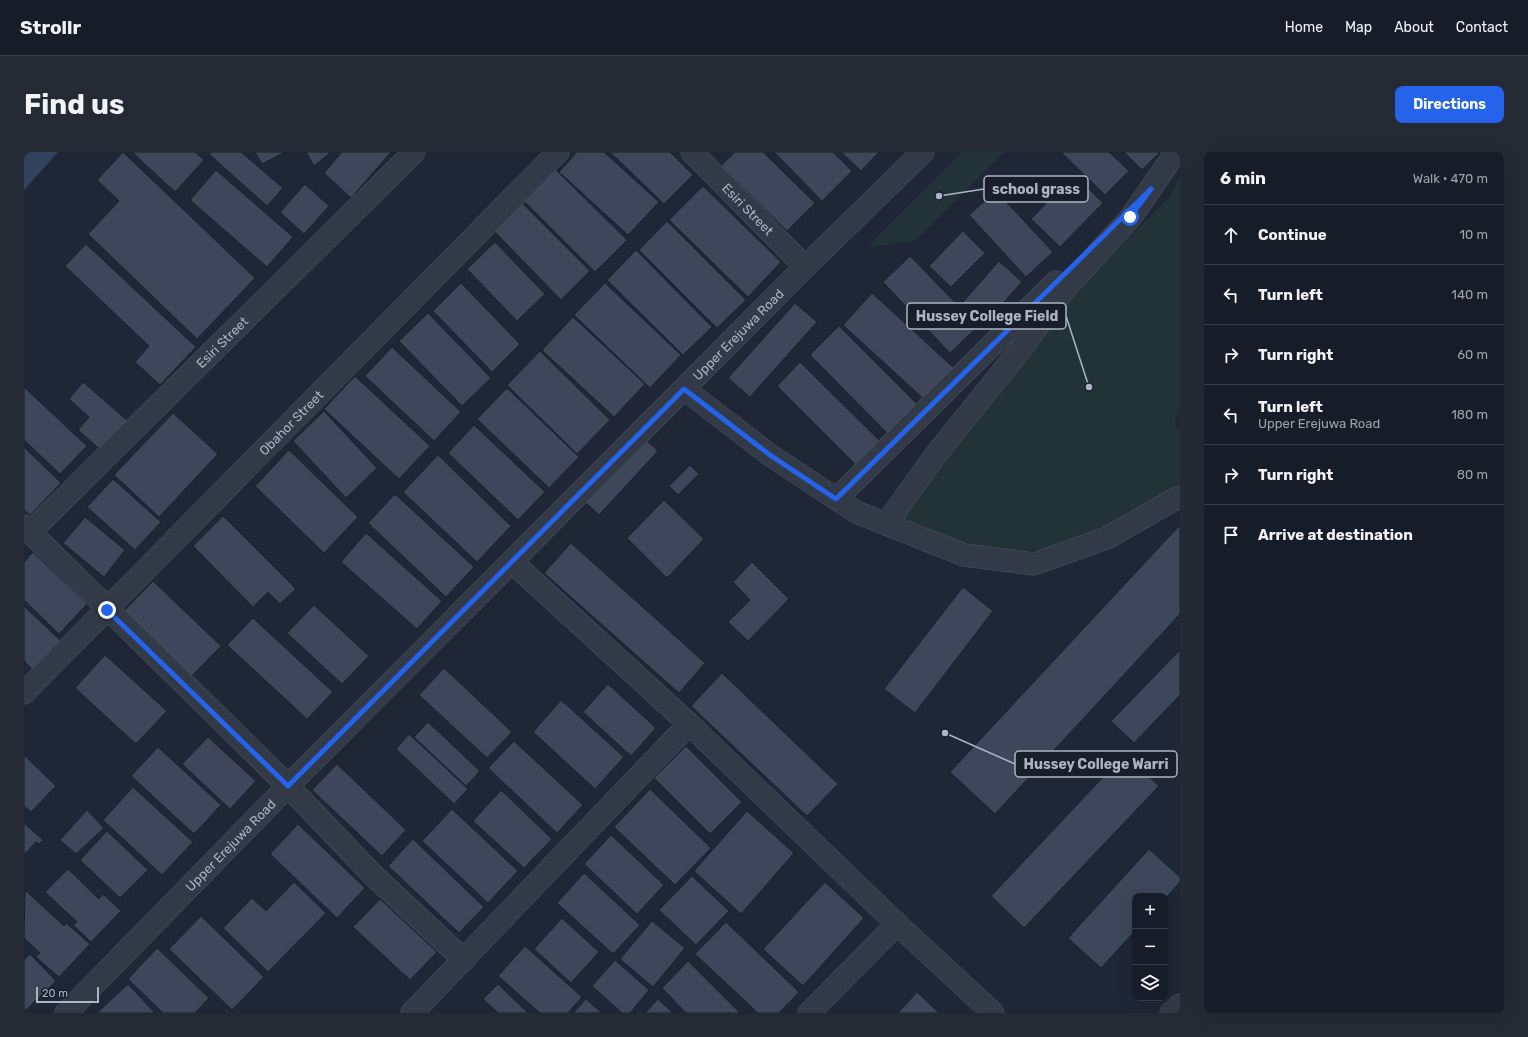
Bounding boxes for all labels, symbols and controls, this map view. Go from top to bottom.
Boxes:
text: Strollr [20,16,81,39]
text: Home [1285,19,1323,36]
text: Map [1345,19,1372,36]
text: About [1394,19,1434,36]
text: Contact [1456,19,1508,36]
button: Directions [1395,86,1504,123]
text: Find us [24,88,124,121]
text: 6 min [1220,168,1266,188]
text: Walk · 470 m [1413,171,1488,186]
callout: school grass [984,176,1088,202]
street label: Esiri Street [719,180,776,238]
text: school grass [992,181,1080,198]
route start [1121,208,1139,226]
icon: ahead [1220,224,1242,246]
text: Continue [1258,226,1327,244]
text: 10 m [1459,227,1488,242]
icon: left [1220,284,1242,306]
street label: Upper Erejuwa Road [690,286,787,383]
text: Turn left [1258,286,1323,304]
text: 140 m [1451,287,1488,302]
callout: Hussey College Field [907,303,1066,329]
text: Hussey College Field [916,308,1058,325]
street label: Esiri Street [193,314,251,371]
icon: right [1220,344,1242,366]
text: Turn right [1258,346,1333,364]
text: 60 m [1457,347,1488,362]
street label: Obahor Street [256,388,326,458]
text: Turn left [1258,398,1323,416]
icon: left [1220,404,1242,426]
text: 180 m [1451,407,1488,422]
text: Upper Erejuwa Road [1258,416,1380,431]
icon: right [1220,464,1242,486]
text: Turn right [1258,466,1333,484]
text: 80 m [1457,467,1488,482]
icon: arrive [1220,524,1242,546]
text: Arrive at destination [1258,526,1413,544]
route end [98,601,116,619]
callout: Hussey College Warri [1015,751,1177,777]
text: Hussey College Warri [1024,756,1168,773]
street label: Upper Erejuwa Road [183,796,279,894]
map controls [1132,893,1168,1001]
button: + [1132,893,1168,929]
button: − [1132,929,1168,965]
button: layers [1132,965,1168,1001]
scale bar [36,985,99,1004]
text: 20 m [42,987,68,1000]

